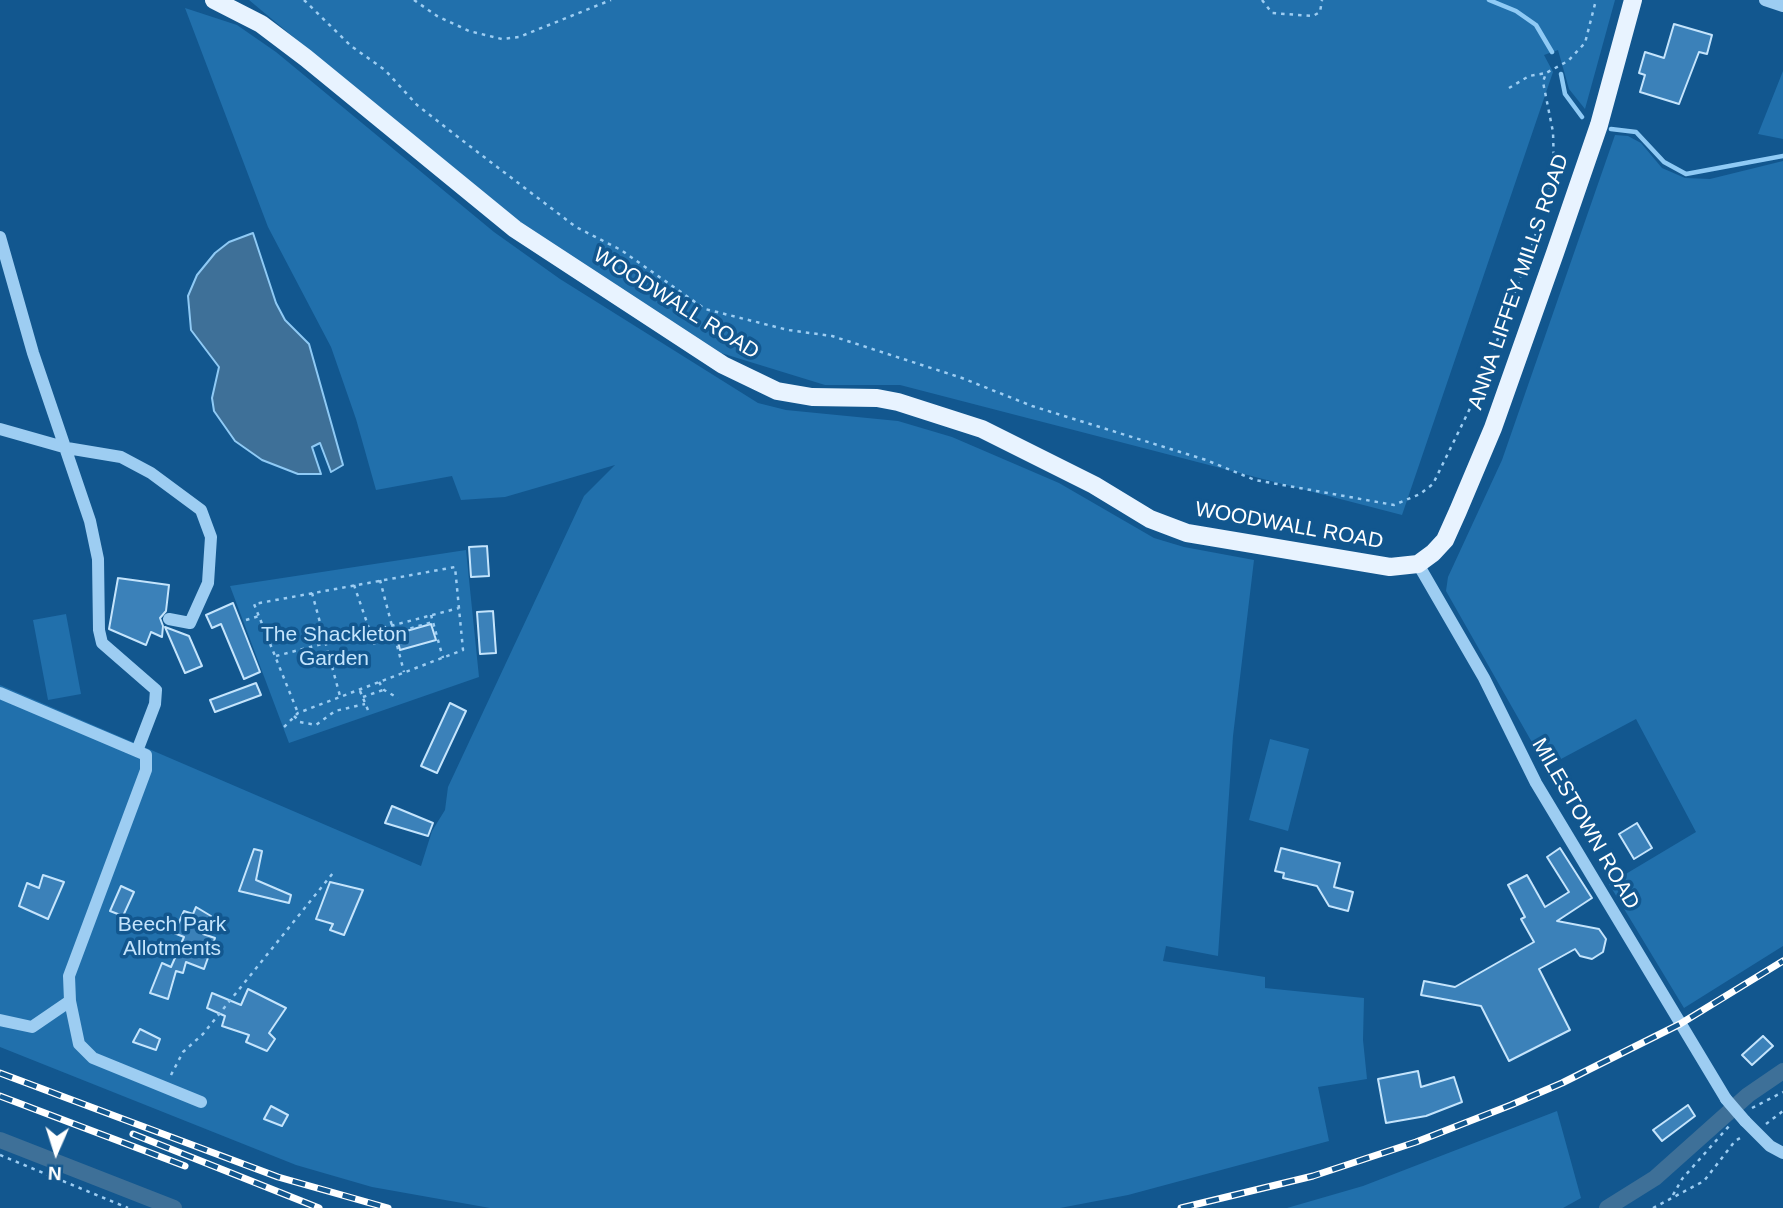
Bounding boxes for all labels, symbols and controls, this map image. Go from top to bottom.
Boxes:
street label: ANNA LIFFEY MILLS ROAD [1463,151,1575,413]
street label: WOODWALL ROAD [589,243,763,365]
street label: WOODWALL ROAD [1193,497,1385,555]
park label: The Shackleton Garden [261,622,407,672]
street label: MILESTOWN ROAD [1526,734,1644,914]
park label: Beech Park Allotments [118,912,226,962]
north arrow [21,1117,91,1187]
text: N [47,1163,62,1184]

